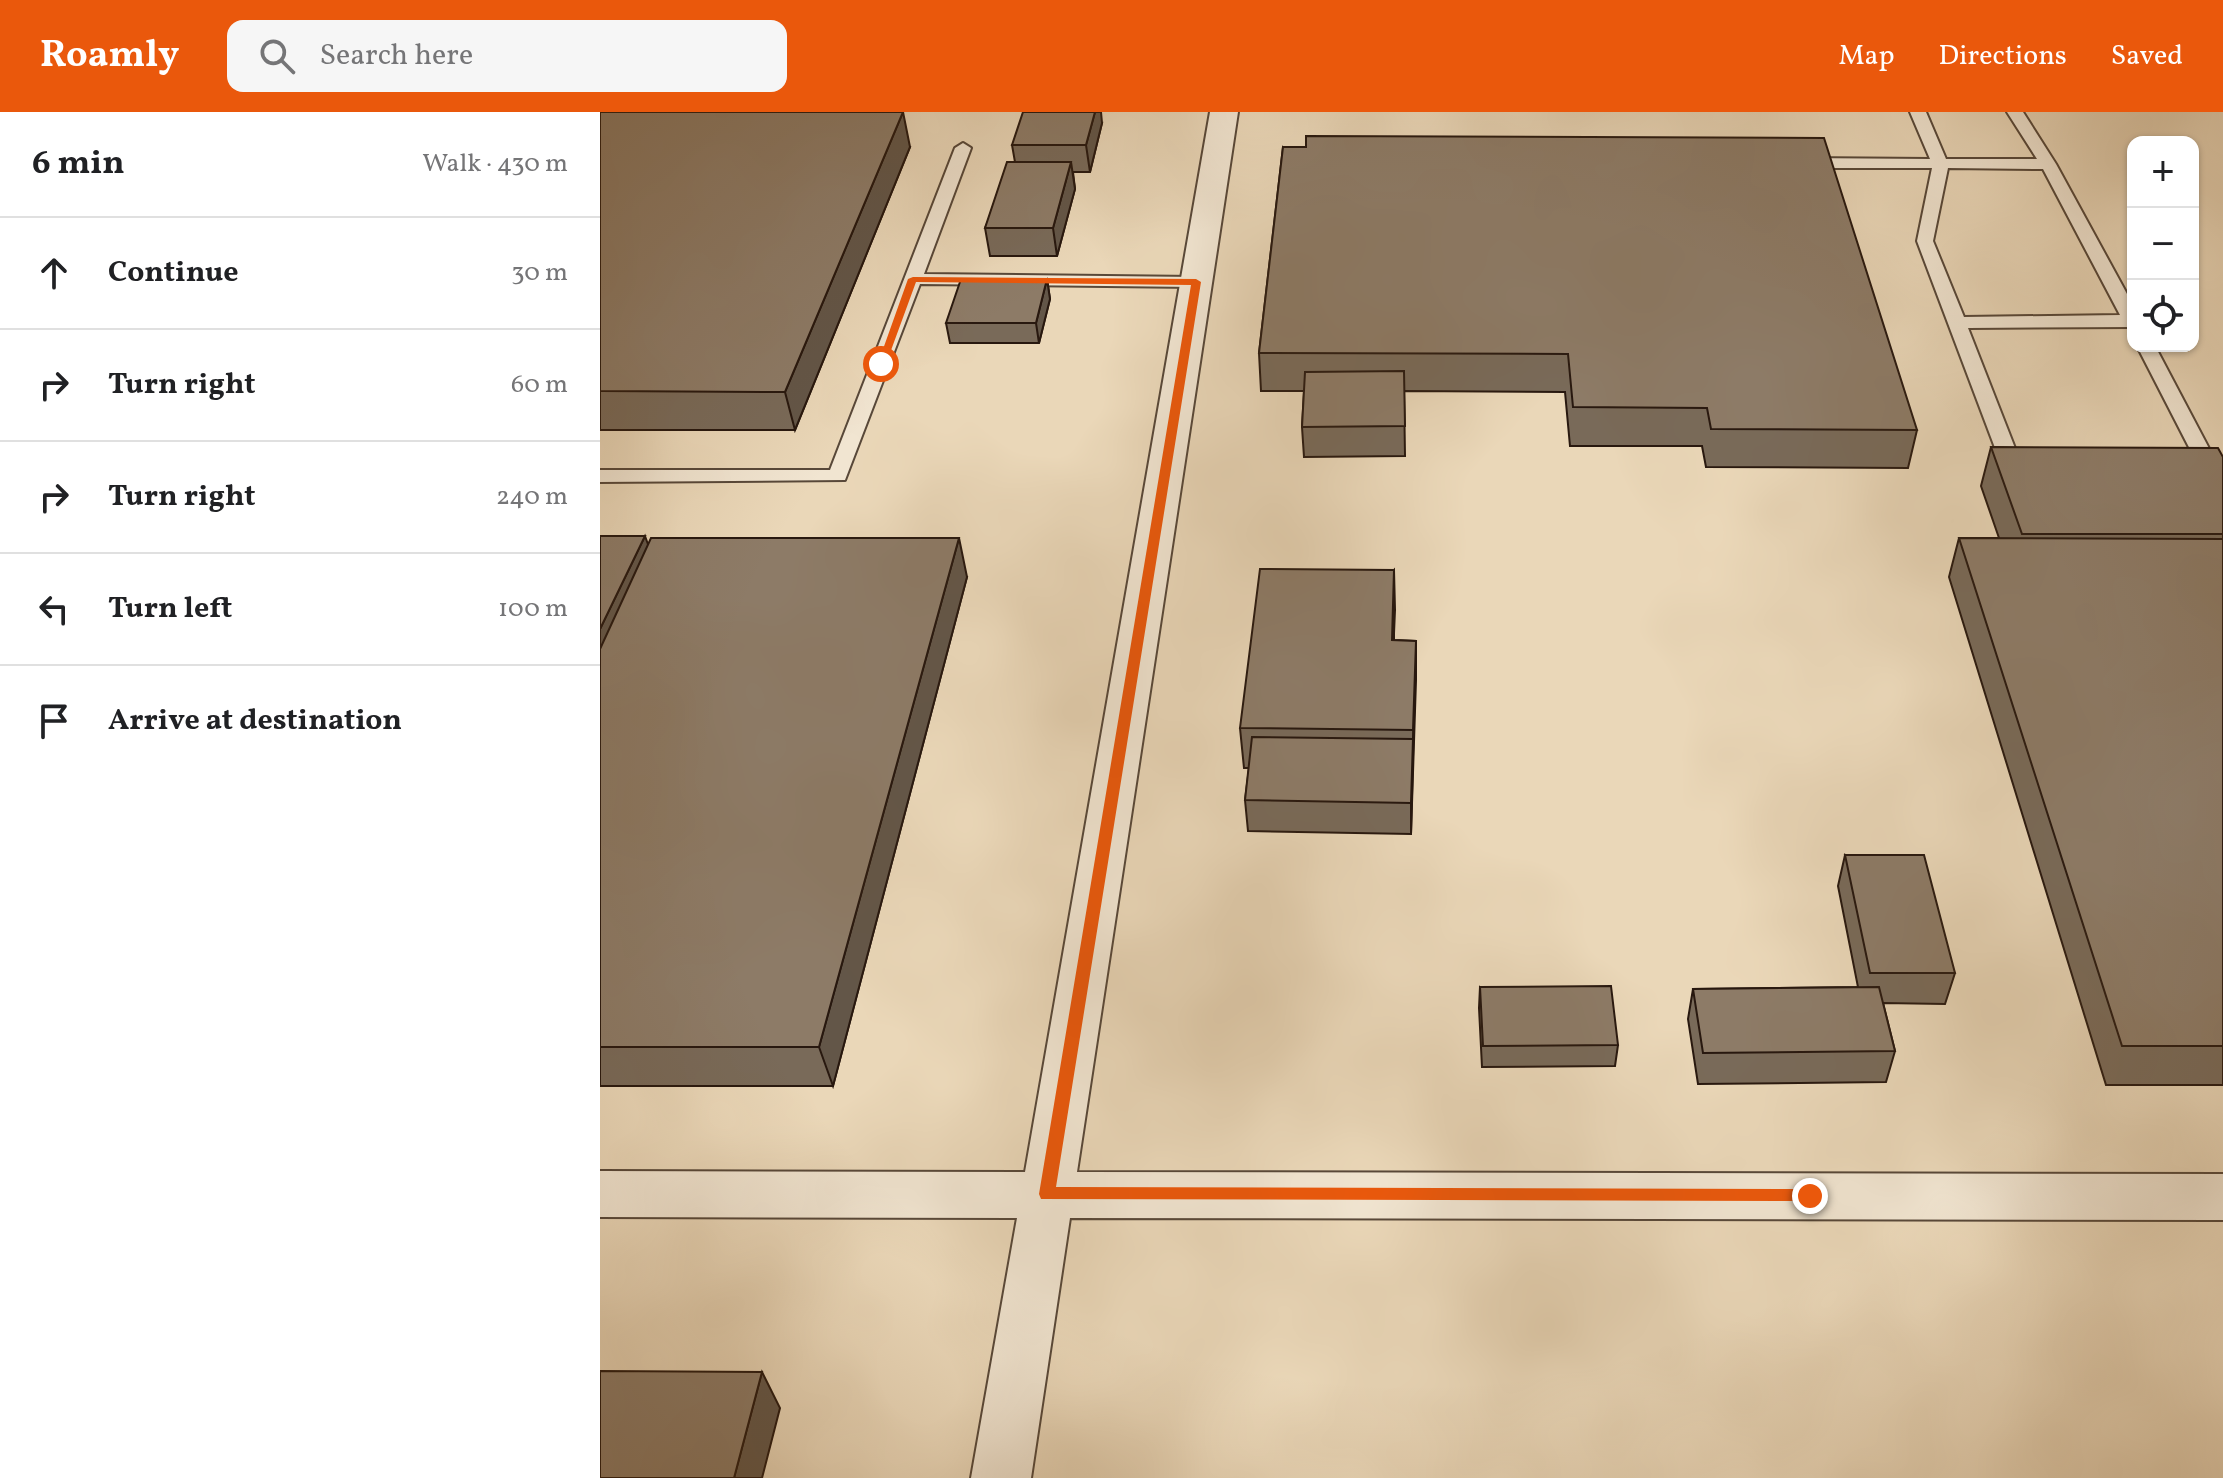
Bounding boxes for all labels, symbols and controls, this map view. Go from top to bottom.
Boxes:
search box [227,20,787,92]
text: Roamly [40,30,179,83]
icon: search [255,34,299,78]
text: Search here [319,35,473,77]
text: Map [1839,37,1895,76]
text: Directions [1939,37,2067,76]
text: Saved [2111,37,2183,76]
map controls [2127,136,2199,352]
button: + [2127,136,2199,208]
text: 6 min [32,141,125,188]
text: Walk · 430 m [422,146,568,182]
button: − [2127,208,2199,280]
icon: ahead [32,251,76,295]
text: Continue [108,252,239,294]
text: 30 m [511,255,568,291]
button: locate [2127,280,2199,352]
route start [863,346,899,382]
icon: right [32,363,76,407]
text: Turn right [108,364,256,406]
text: 60 m [511,367,568,403]
icon: right [32,475,76,519]
text: Turn right [108,476,256,518]
text: 240 m [496,479,568,515]
icon: left [32,587,76,631]
text: Turn left [108,588,232,630]
text: 100 m [498,591,568,627]
icon: arrive [32,699,76,743]
text: Arrive at destination [108,700,402,742]
route end [1792,1178,1828,1214]

